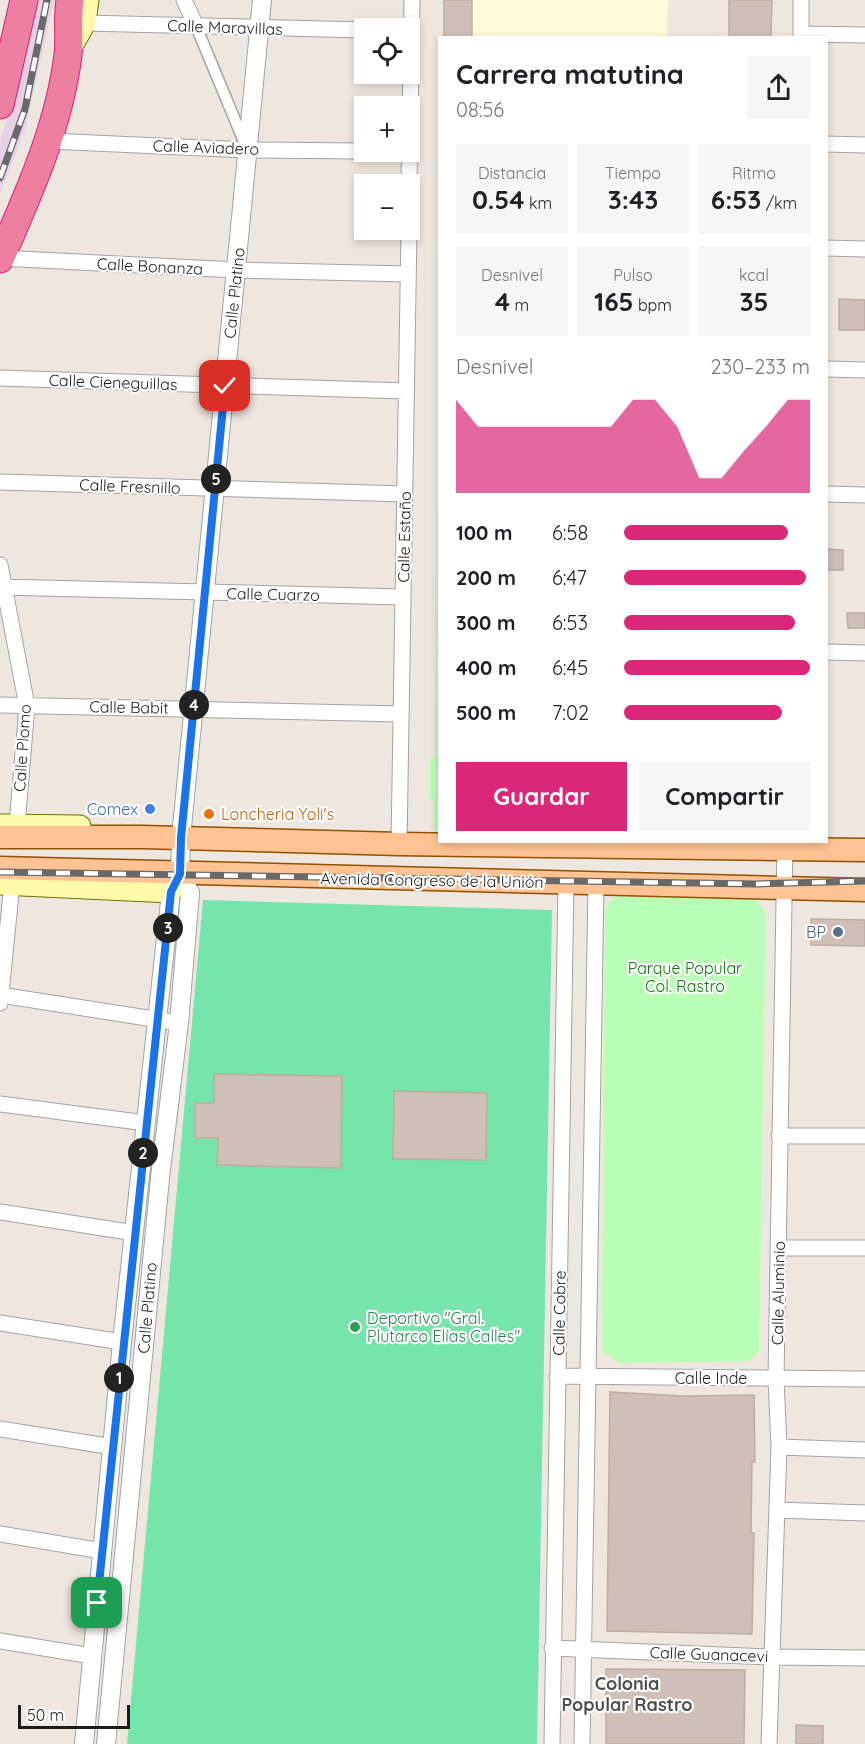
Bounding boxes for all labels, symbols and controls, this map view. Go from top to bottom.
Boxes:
street label: Calle Maravillas [167,15,283,39]
map controls [354,18,420,240]
button: locate [354,18,420,84]
button: share [747,56,810,119]
text: Carrera matutina [456,57,684,91]
button: + [354,96,420,162]
text: 08:56 [456,97,504,122]
street label: Calle Aviadero [152,135,260,159]
text: Distancia [478,163,546,183]
text: Tiempo [605,163,661,183]
text: Ritmo [732,163,776,183]
button: − [354,174,420,240]
text: 0.54 [472,183,525,216]
text: 3:43 [608,183,658,216]
text: 6:53 [711,183,761,216]
text: km [525,193,552,213]
text: /km [761,193,797,213]
street label: Calle Platino [219,246,249,340]
street label: Calle Bonanza [96,253,204,279]
text: Desnivel [481,265,543,285]
text: Pulso [613,265,653,285]
text: kcal [739,265,769,285]
text: 4 [495,285,510,318]
text: 165 [594,285,634,318]
text: 35 [740,285,768,318]
text: m [510,295,529,315]
text: bpm [634,295,672,315]
text: Desnivel [456,354,533,379]
text: 230–233 m [711,354,810,379]
pin [199,360,250,411]
icon: check [208,369,241,402]
street label: Calle Cieneguillas [48,370,178,394]
pin: 5 [201,464,231,494]
text: 5 [211,469,221,489]
street label: Calle Fresnillo [79,474,181,498]
street label: Calle Estaño [393,491,415,583]
text: 100 m [456,520,512,545]
text: 6:58 [552,520,588,545]
text: 200 m [456,565,516,590]
text: 6:47 [552,565,587,590]
street label: Calle Cuarzo [226,583,320,605]
text: 300 m [456,610,515,635]
text: 6:53 [552,610,588,635]
text: 400 m [456,655,516,680]
text: 6:45 [552,655,588,680]
pin: 4 [179,690,209,720]
text: 4 [189,695,199,715]
street label: Calle Babit [89,696,169,718]
text: 500 m [456,700,516,725]
text: 7:02 [552,700,589,725]
street label: Calle Plomo [9,704,35,792]
button: Guardar [456,762,627,831]
button: Compartir [639,762,810,831]
place label: Comex [87,799,138,819]
marker: Comex [143,802,157,816]
place label: Loncheria Yoli's [221,804,334,824]
marker: Loncheria Yoli's [202,807,216,821]
street label: Avenida Congreso de la Unión [320,868,544,892]
pin: 3 [153,913,183,943]
text: 3 [164,918,172,938]
place label: BP [806,922,826,942]
marker: BP [831,925,845,939]
park label: Parque Popular Col. Rastro [628,958,742,996]
pin: 2 [128,1138,158,1168]
text: 2 [138,1143,148,1163]
street label: Calle Aluminio [767,1241,789,1345]
street label: Calle Platino [133,1262,161,1354]
street label: Calle Cobre [548,1270,570,1356]
place label: Deportivo "Gral. Plutarco Elías Calles" [367,1308,520,1346]
marker: Deportivo "Gral. Plutarco Elías Calles" [348,1320,362,1334]
pin: 1 [104,1363,134,1393]
text: 1 [116,1368,122,1388]
street label: Calle Inde [675,1368,747,1388]
pin [71,1577,122,1628]
icon: arrive [80,1586,113,1619]
street label: Calle Guanacevi [649,1642,769,1666]
district label: Colonia Popular Rastro [561,1672,693,1716]
scale bar [18,1702,130,1730]
text: 50 m [27,1705,64,1725]

